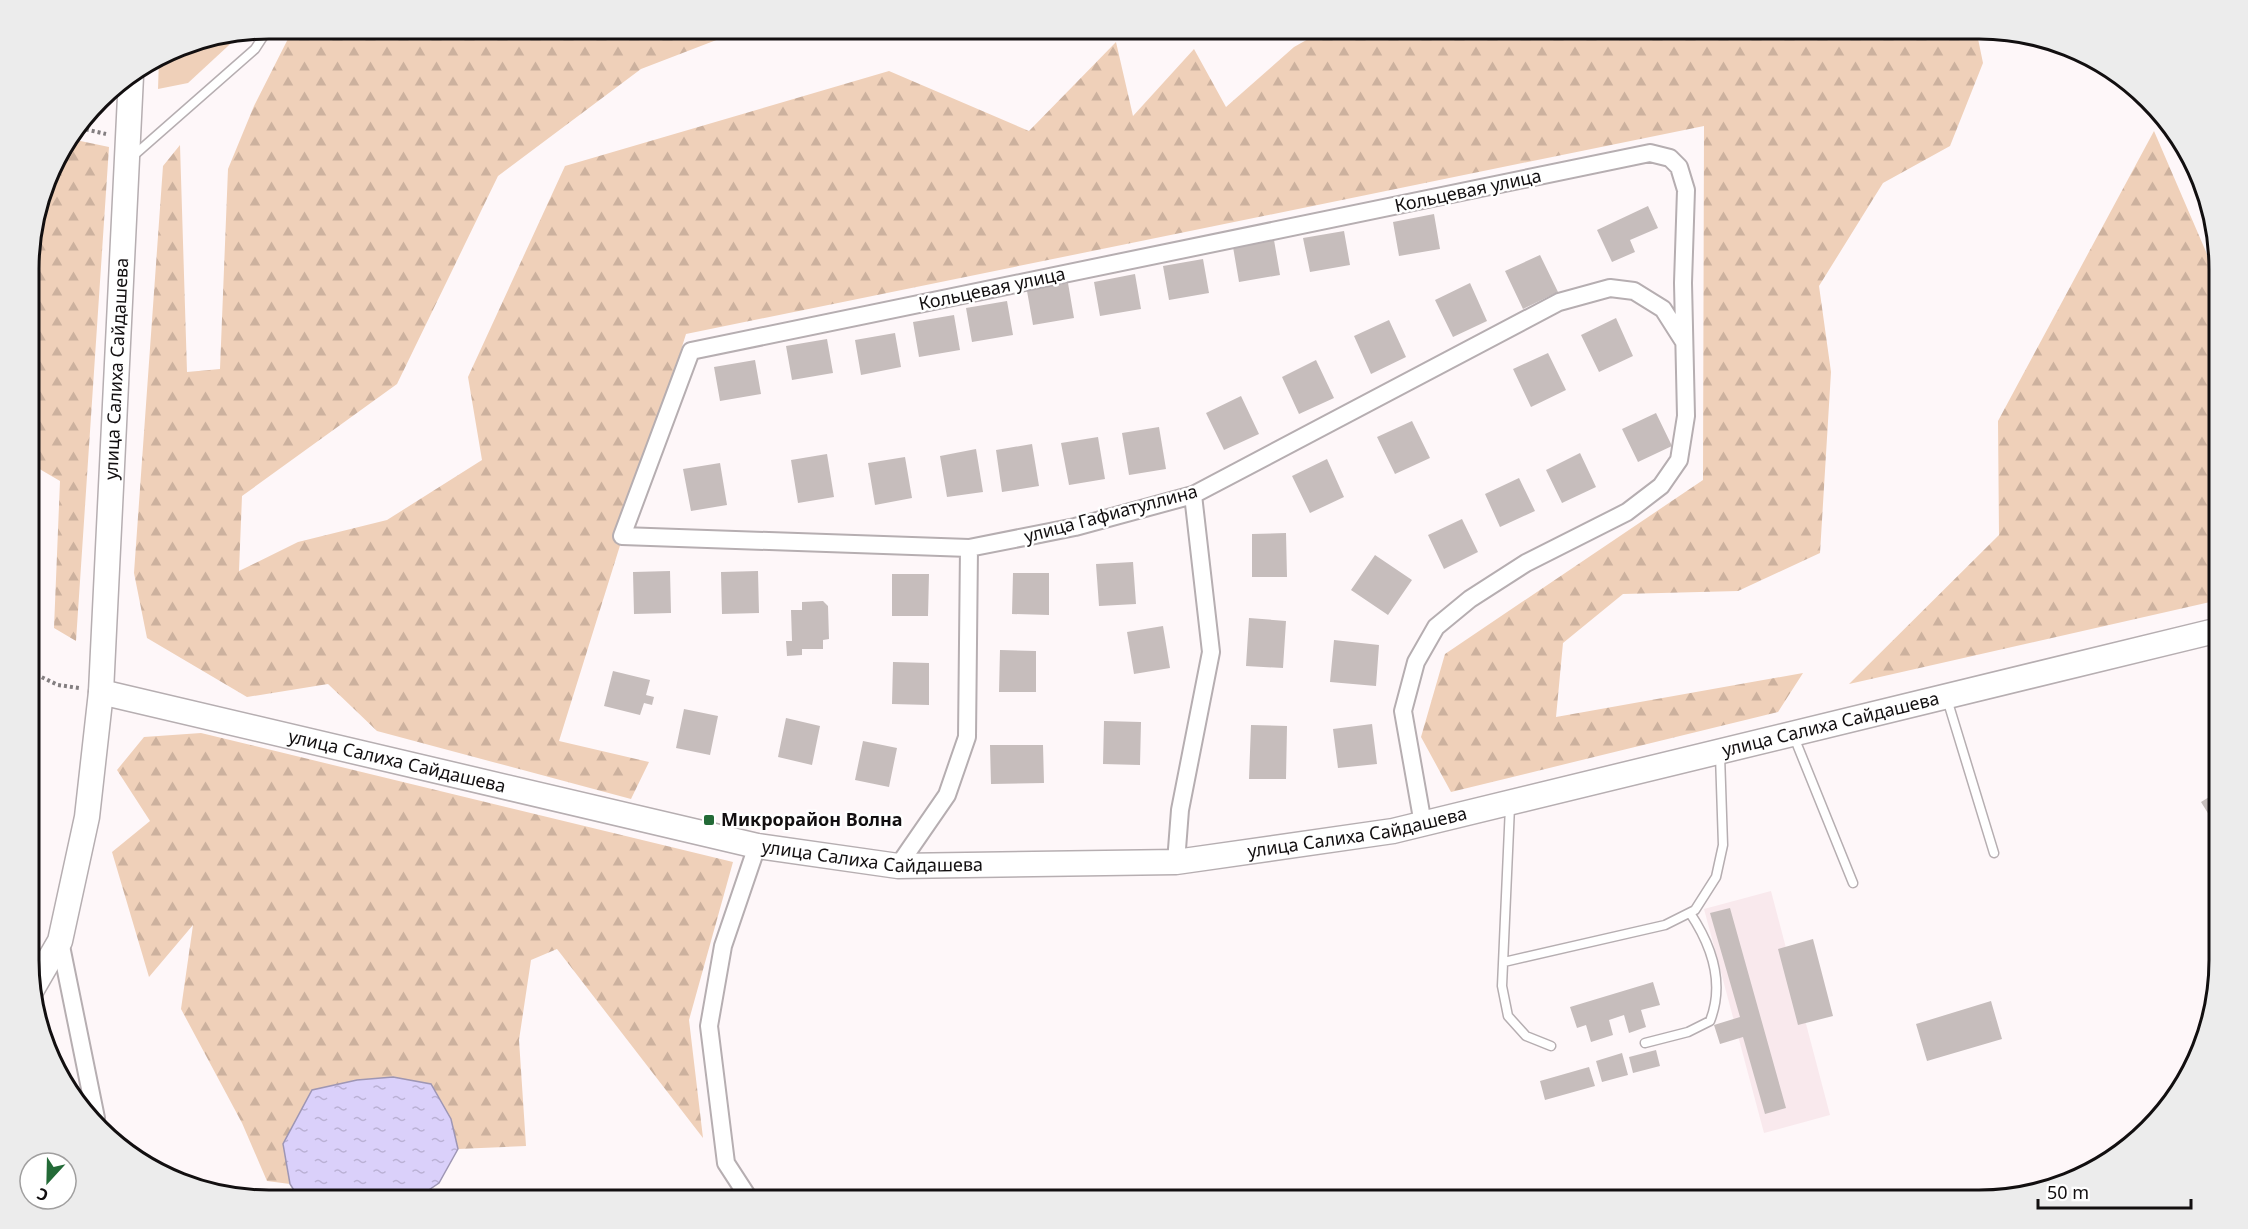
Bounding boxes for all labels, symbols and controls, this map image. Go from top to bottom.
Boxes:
street label: Кольцевая улица [1392,163,1543,217]
street label: улица Салиха Сайдашева [98,257,133,481]
street label: Кольцевая улица [916,261,1067,315]
street label: улица Гафиатуллина [1021,478,1200,548]
street label: улица Салиха Сайдашева [1720,686,1941,761]
street label: улица Салиха Сайдашева [286,723,508,798]
street label: улица Салиха Сайдашева [1246,800,1469,863]
place label: Микрорайон Волна [721,807,903,831]
marker: Микрорайон Волна [702,813,716,827]
street label: улица Салиха Сайдашева [760,834,983,877]
north arrow [18,1151,78,1211]
scale bar [2038,1172,2191,1210]
text: 50 m [2047,1180,2089,1204]
text: С [33,1183,51,1207]

